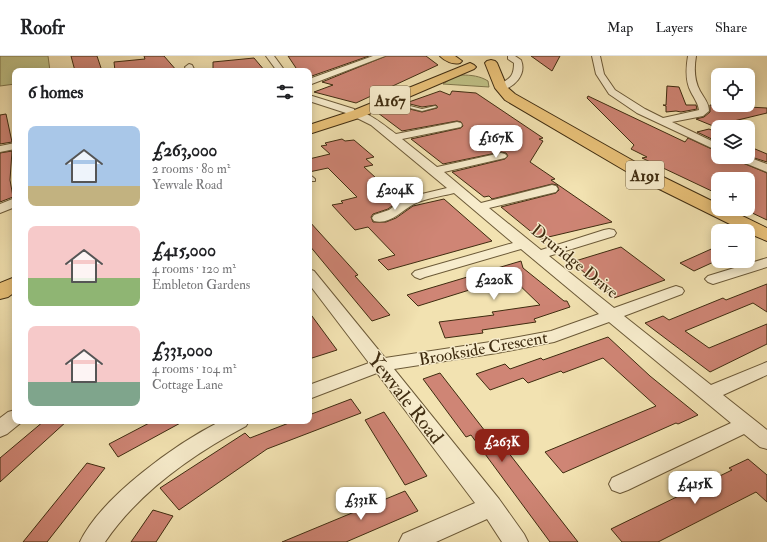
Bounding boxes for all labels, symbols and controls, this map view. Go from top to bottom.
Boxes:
text: Roofr [20,16,65,40]
text: Map [607,19,633,36]
text: Layers [655,19,693,36]
text: Share [715,19,747,36]
map controls [711,68,755,268]
button: locate [711,68,755,112]
icon: filters [274,81,296,103]
text: 6 homes [28,82,83,103]
road number: A167 [370,86,410,114]
button: layers [711,120,755,164]
pin: £167K [468,125,524,159]
text: £167K [479,130,513,146]
text: £263,000 [152,140,217,161]
icon: home [60,142,108,190]
text: 2 rooms · 80 m² [152,161,230,177]
road number: A191 [626,161,664,189]
button: + [711,172,755,216]
text: Yewvale Road [152,177,223,193]
pin: £204K [367,177,423,211]
text: £204K [376,182,414,198]
street label: Druridge Drive [527,220,623,303]
button: − [711,224,755,268]
text: £415,000 [152,240,216,261]
icon: home [60,242,108,290]
text: 4 rooms · 120 m² [152,261,236,277]
pin: £220K [466,267,522,301]
text: £220K [475,272,513,288]
text: Embleton Gardens [152,277,250,293]
street label: Brookside Crescent [417,327,550,370]
text: £331,000 [152,340,213,361]
icon: home [60,342,108,390]
street label: Yewvale Road [362,348,449,449]
text: 4 rooms · 104 m² [152,361,236,377]
text: Cottage Lane [152,377,223,393]
pin: £263K [474,429,530,463]
text: £263K [484,434,520,450]
pin: £415K [667,471,723,505]
text: £415K [677,476,713,492]
pin: £331K [333,487,389,521]
text: £331K [345,492,377,508]

